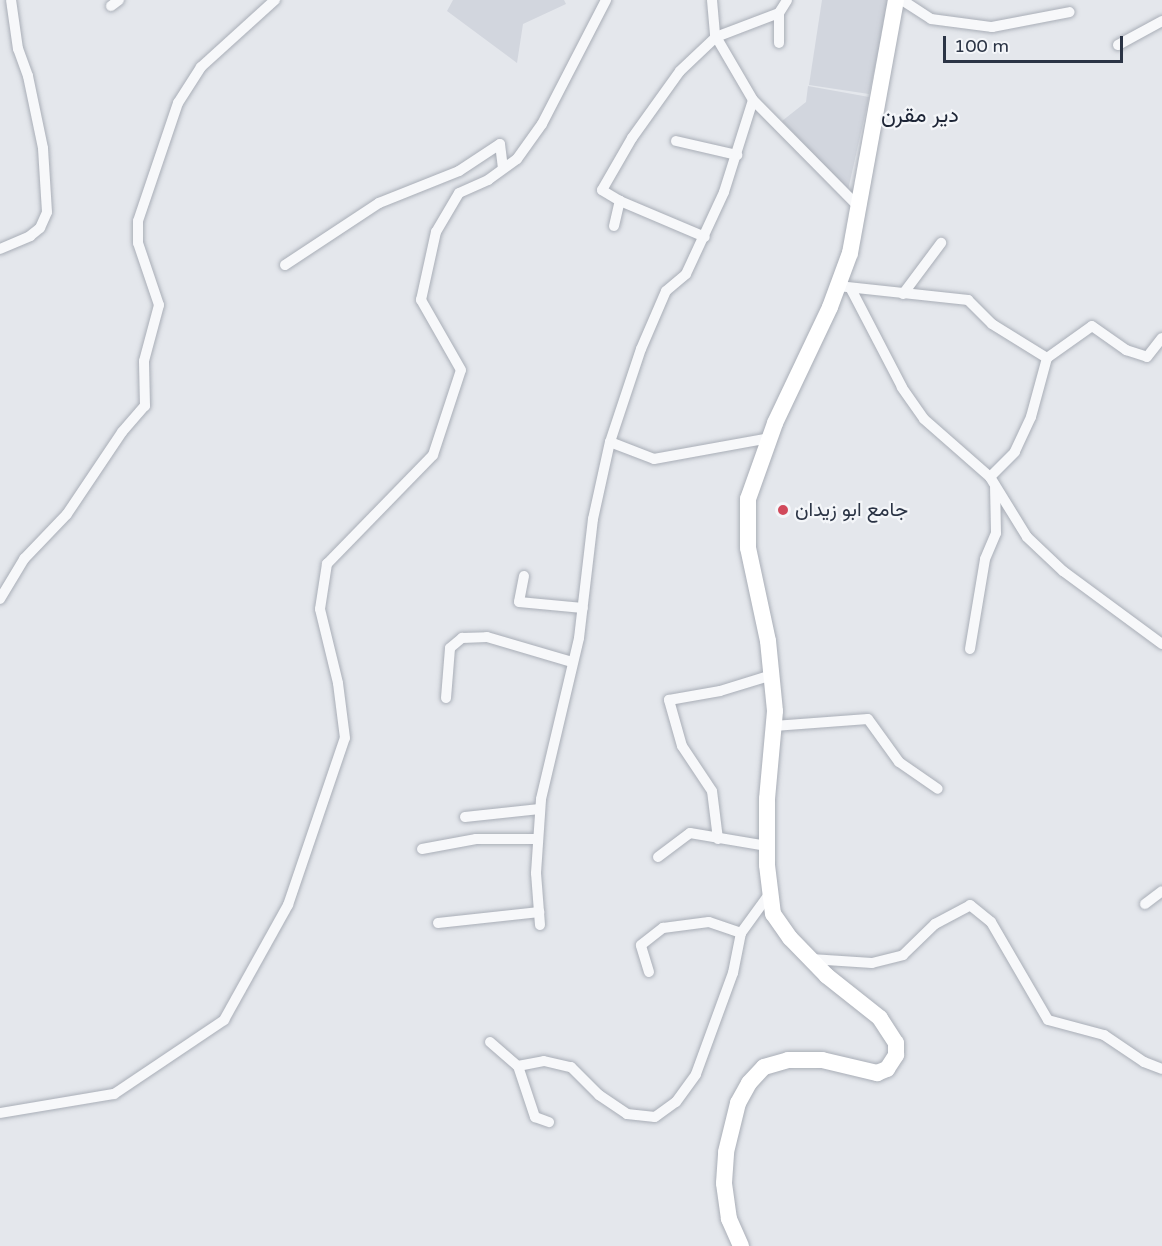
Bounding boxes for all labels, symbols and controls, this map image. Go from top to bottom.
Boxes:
scale bar [946,24,1126,62]
text: 100 m [954,35,1009,57]
district label: دير مقرن [881,103,959,129]
place label: جامع ابو زيدان [795,498,908,522]
marker: جامع ابو زيدان [776,503,790,517]

